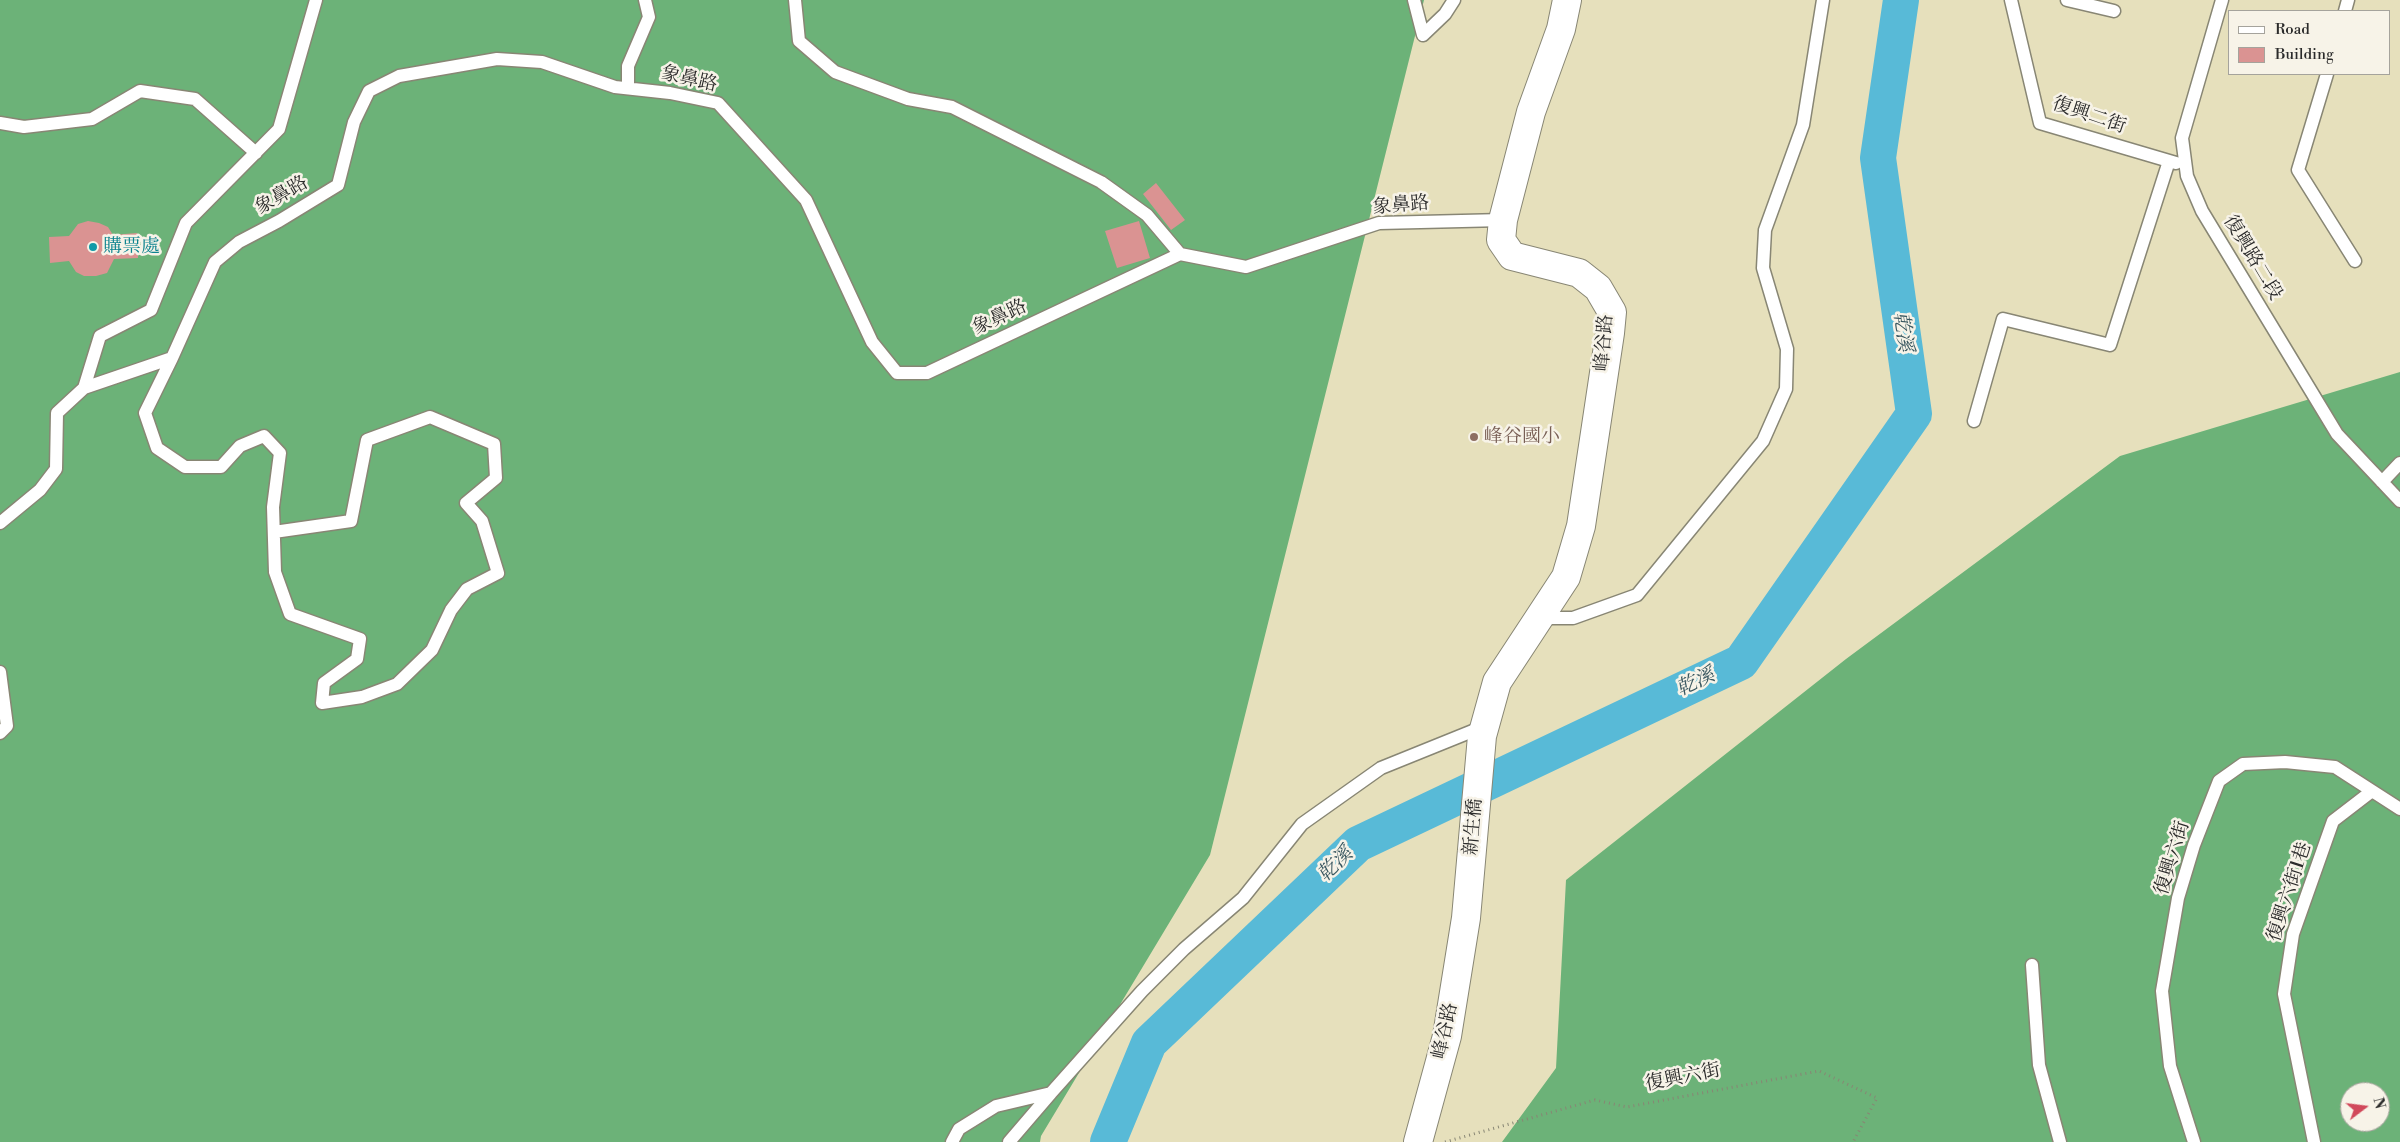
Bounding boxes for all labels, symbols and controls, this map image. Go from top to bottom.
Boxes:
legend [2228,10,2390,75]
text: Road [2275,20,2310,39]
text: Building [2275,45,2334,64]
street label: 象鼻路 [659,62,719,98]
street label: 復興二街 [2049,93,2129,139]
street label: 象鼻路 [252,172,312,220]
street label: 象鼻路 [1372,192,1430,220]
street label: 復興路二段 [2218,211,2286,305]
place label: 購票處 [103,236,160,258]
marker: 購票處 [87,241,99,253]
street label: 象鼻路 [969,296,1031,340]
water label: 乾溪 [1887,311,1917,353]
street label: 峰谷路 [1592,314,1618,372]
place label: 峰谷國小 [1484,426,1560,448]
marker: 峰谷國小 [1468,431,1480,443]
water label: 乾溪 [1673,664,1719,702]
street label: 新生橋 [1460,798,1488,856]
street label: 復興六街 [2151,818,2195,898]
street label: 復興六街1巷 [2263,839,2317,945]
water label: 乾溪 [1313,842,1359,888]
street label: 峰谷路 [1429,1001,1463,1061]
street label: 復興六街 [1644,1060,1722,1096]
north arrow [2340,1082,2390,1132]
text: N [2368,1096,2389,1111]

